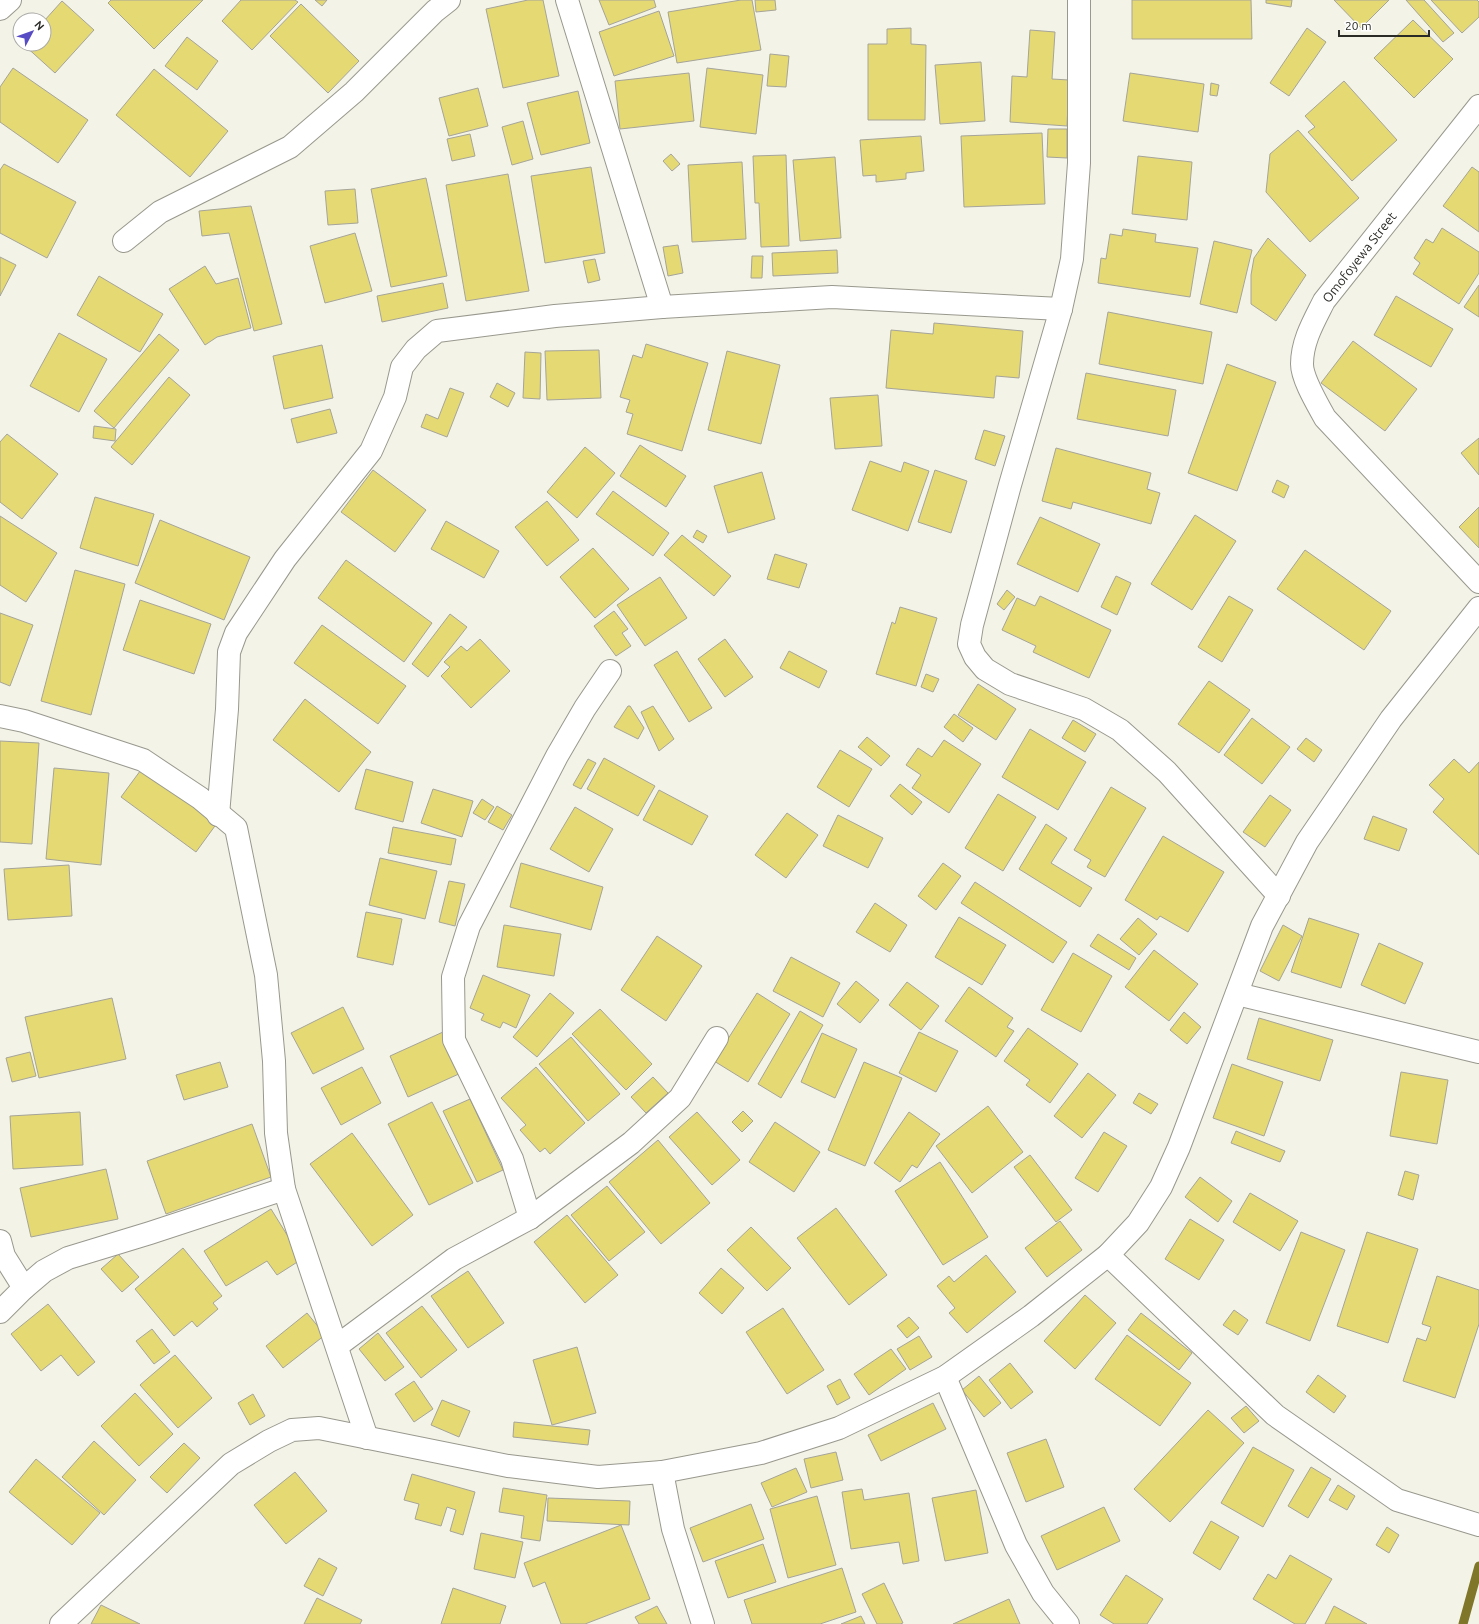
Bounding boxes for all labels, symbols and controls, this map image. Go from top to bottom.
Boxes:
north arrow [12,12,52,52]
scale bar [1339,12,1429,38]
text: N [32,18,47,32]
text: 20 m [1345,19,1372,32]
street label: Omofoyewa Street [1319,209,1399,305]

